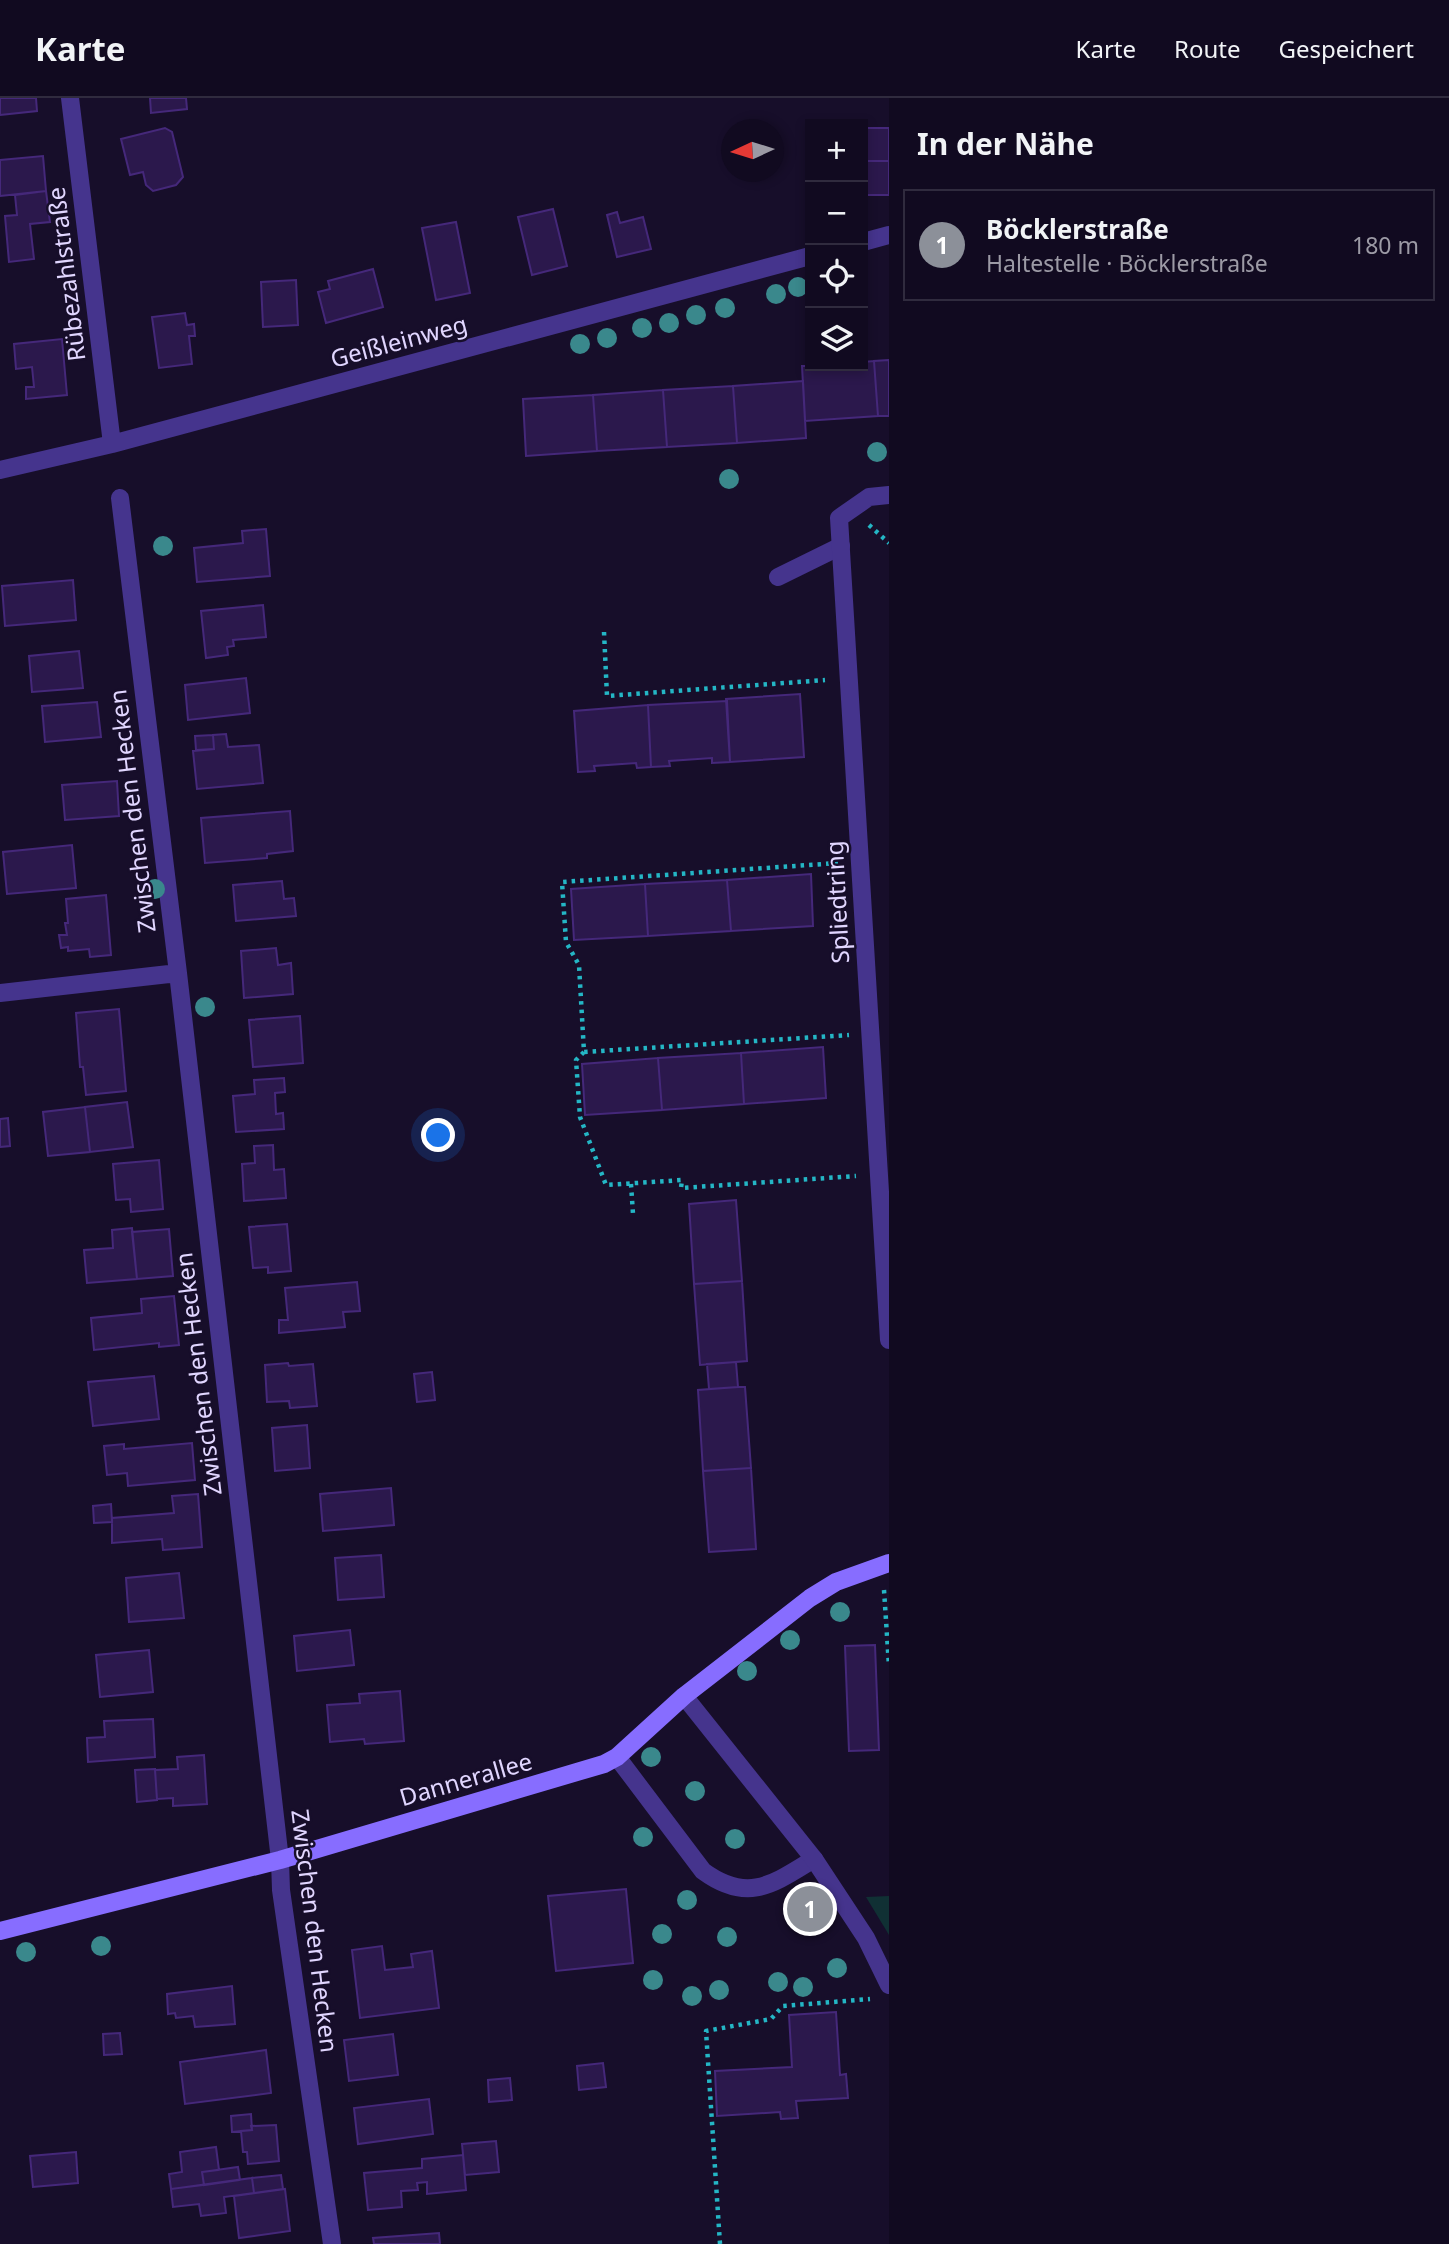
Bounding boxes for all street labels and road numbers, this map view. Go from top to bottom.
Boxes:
street label: Rübezahlstraße [38,185,93,363]
street label: Geißleinweg [327,306,471,375]
street label: Zwischen den Hecken [100,688,163,935]
street label: Spliedtring [817,840,856,964]
street label: Zwischen den Hecken [166,1251,229,1498]
street label: Dannerallee [395,1744,536,1813]
street label: Zwischen den Hecken [284,1807,347,2054]

